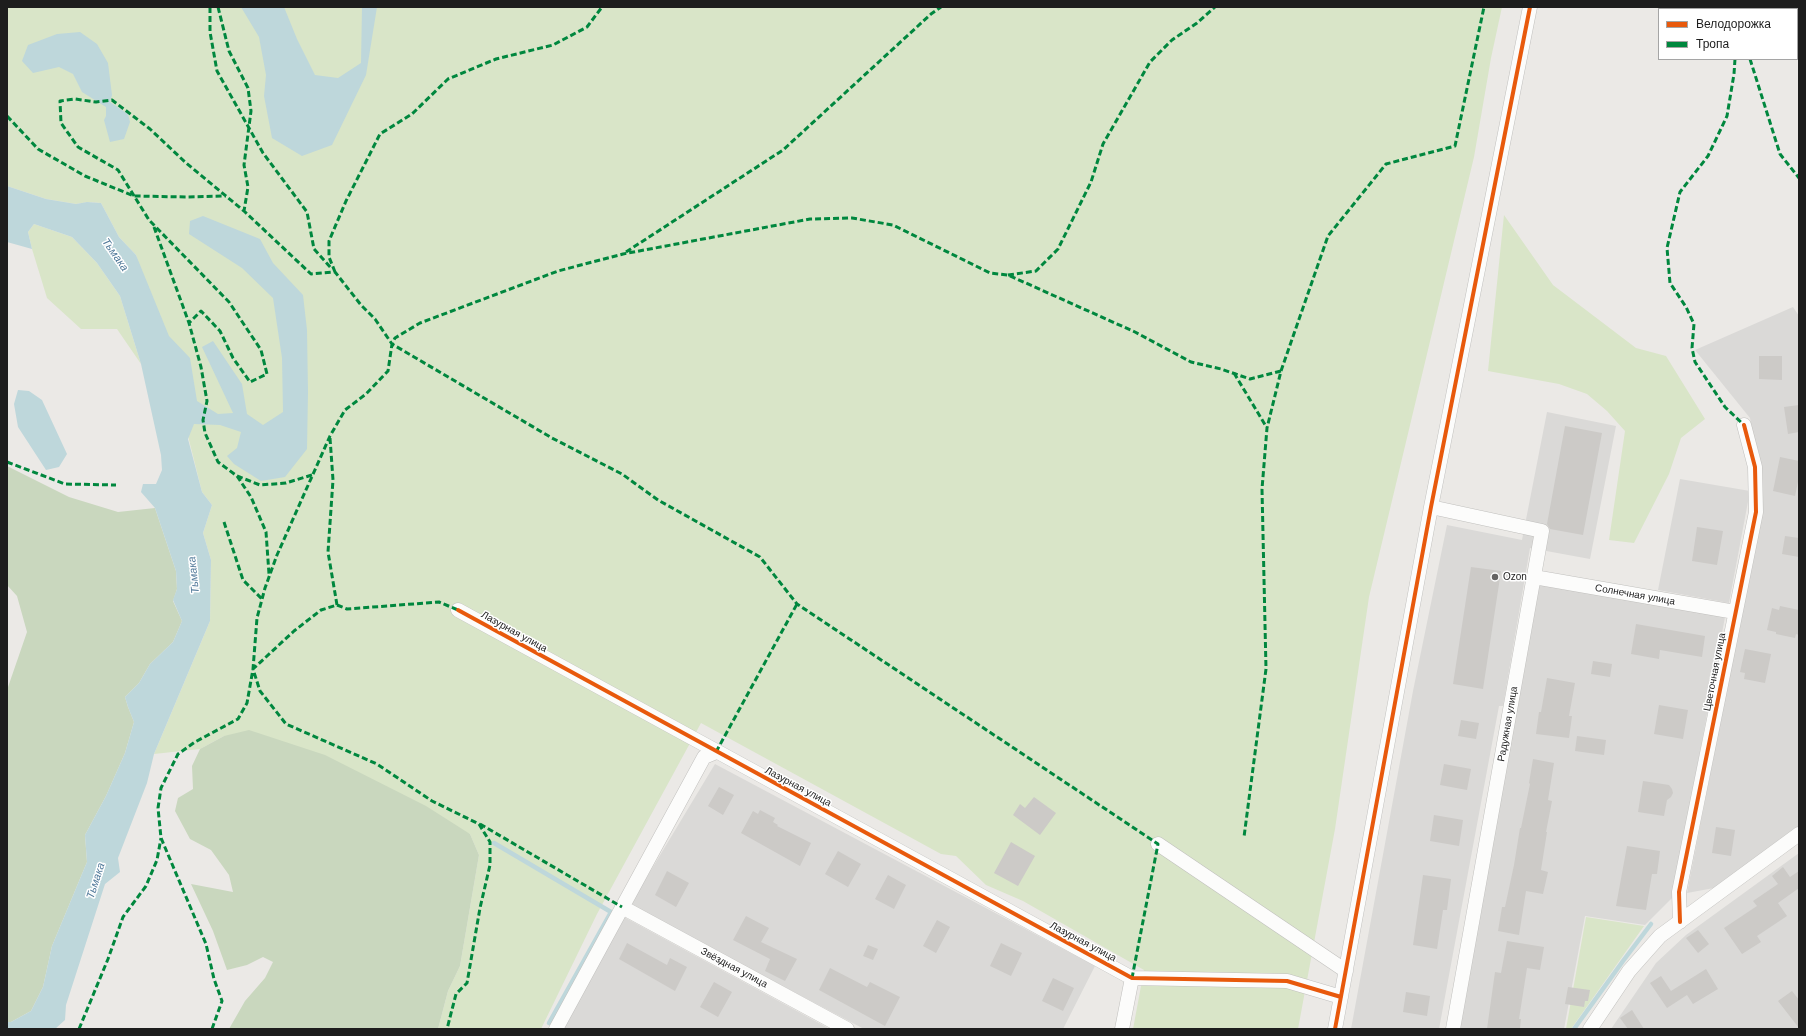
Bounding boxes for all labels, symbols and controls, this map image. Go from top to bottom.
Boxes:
legend [1658,8,1798,60]
text: Велодорожка [1696,17,1771,31]
text: Тропа [1696,37,1729,51]
water label: Тьмака [99,236,131,274]
water label: Тьмака [185,556,203,594]
place label: Ozon [1503,571,1527,583]
marker: Ozon [1490,572,1500,582]
street label: Солнечная улица [1594,582,1676,608]
street label: Лазурная улица [479,609,549,655]
street label: Цветочная улица [1702,632,1728,712]
street label: Радужная улица [1495,685,1521,763]
street label: Лазурная улица [763,764,833,810]
water label: Тьмака [84,861,108,901]
street label: Лазурная улица [1048,919,1118,965]
street label: Звёздная улица [699,945,769,991]

